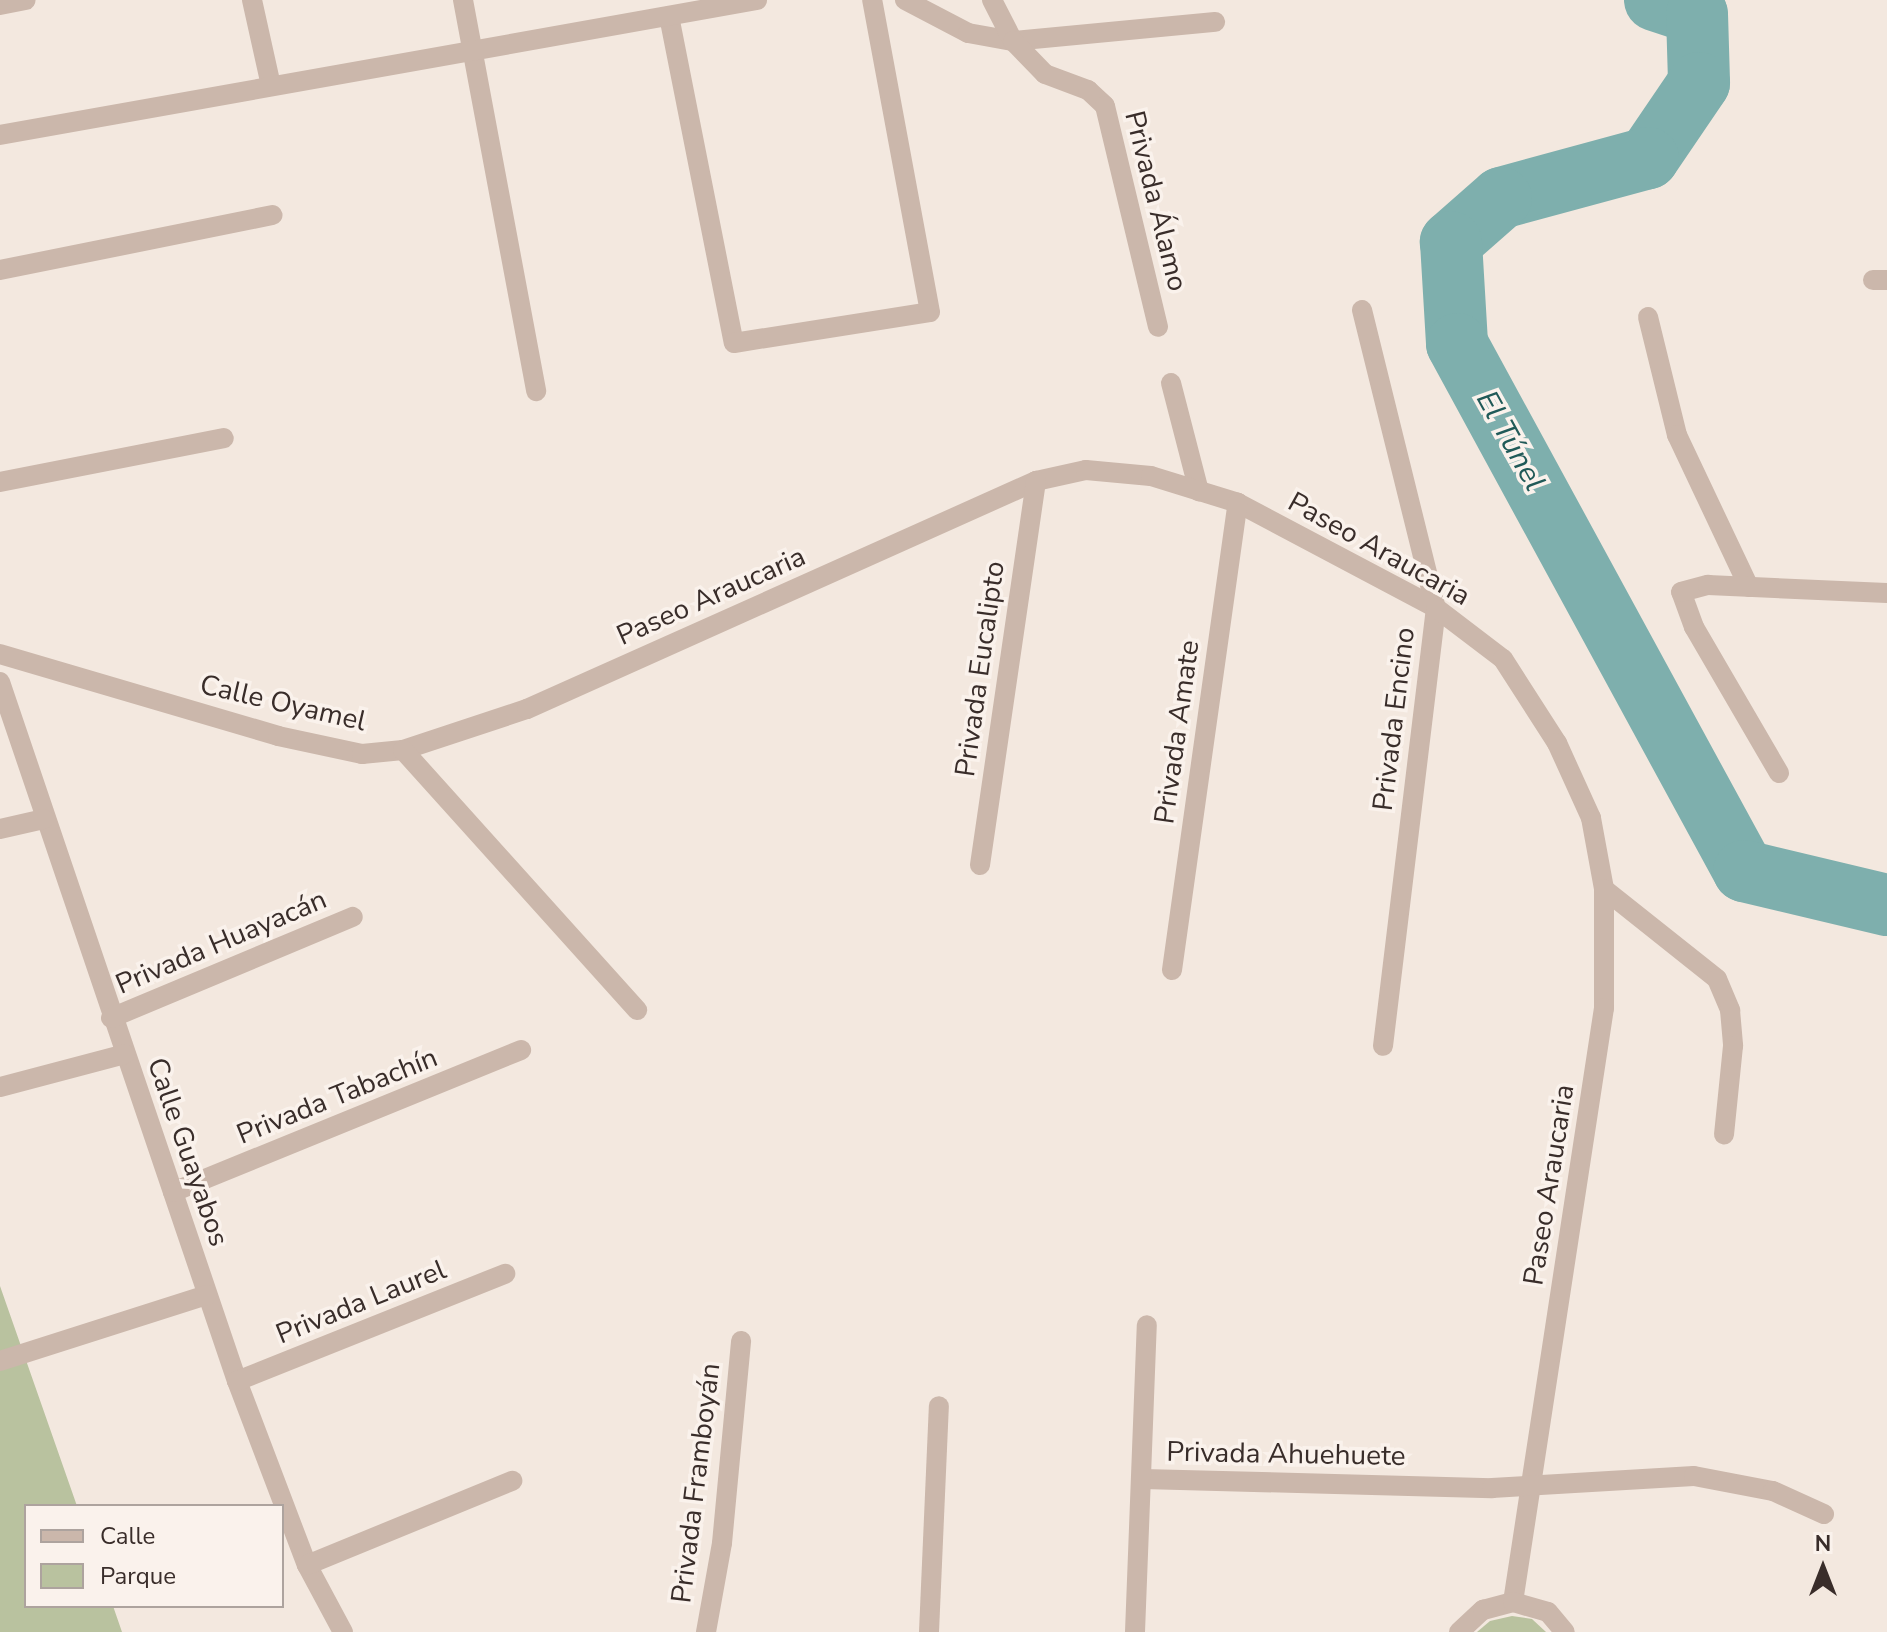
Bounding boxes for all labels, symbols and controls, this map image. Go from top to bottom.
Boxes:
street label: Privada Álamo [1117,107,1195,295]
water label: El Túnel [1468,385,1552,497]
street label: Paseo Araucaria [1282,485,1476,613]
street label: Paseo Araucaria [611,539,811,653]
street label: Privada Eucalipto [948,559,1012,779]
street label: Privada Encino [1366,625,1422,813]
street label: Privada Amate [1147,638,1207,826]
street label: Calle Oyamel [197,668,369,738]
street label: Privada Huayacán [111,882,331,1002]
street label: Privada Tabachín [232,1040,442,1152]
street label: Calle Guayabos [140,1053,236,1251]
street label: Paseo Araucaria [1517,1082,1581,1288]
street label: Privada Laurel [271,1253,451,1351]
street label: Privada Framboyán [665,1361,727,1605]
street label: Privada Ahuehuete [1166,1435,1406,1473]
legend [24,1504,284,1608]
text: Calle [100,1520,155,1552]
north arrow [1783,1528,1863,1608]
text: N [1815,1529,1831,1559]
text: Parque [100,1560,176,1592]

